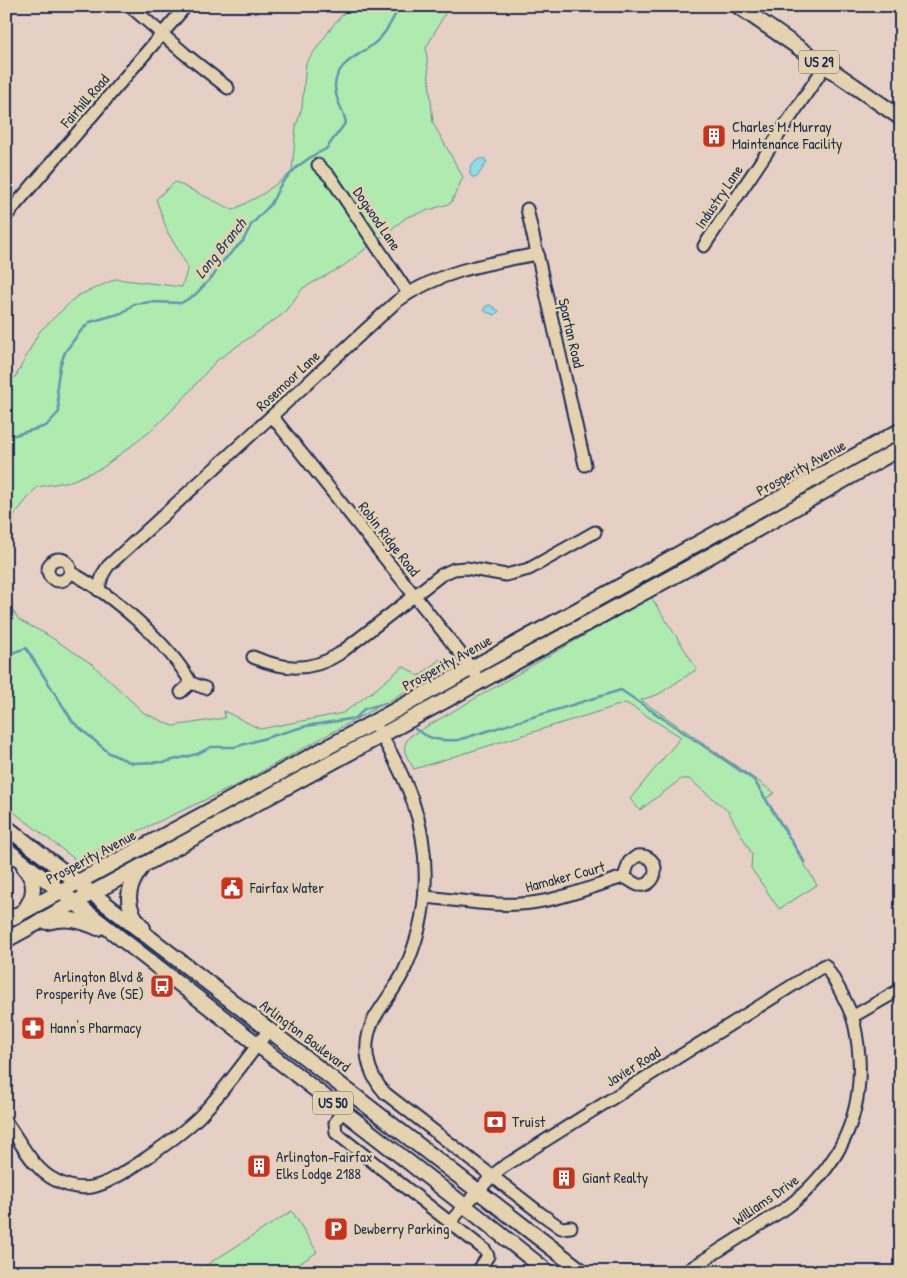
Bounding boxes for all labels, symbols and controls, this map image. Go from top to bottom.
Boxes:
road number: US 29 [799,51,839,74]
street label: Fairhill Road [55,69,114,133]
place label: Charles M. Murray Maintenance Facility [732,116,842,154]
building icon: Charles M. Murray Maintenance Facility [701,123,727,149]
street label: Industry Lane [690,161,748,233]
street label: Dogwood Lane [348,183,406,255]
water label: Long Branch [189,212,252,283]
street label: Spartan Road [553,296,590,370]
street label: Rosemoor Lane [251,346,324,416]
street label: Prosperity Avenue [752,434,849,501]
street label: Robin Ridge Road [354,497,425,580]
street label: Prosperity Avenue [398,629,495,696]
street label: Prosperity Avenue [42,824,140,889]
street label: Hamaker Court [523,856,608,897]
public building icon: Fairfax Water [219,875,245,901]
place label: Fairfax Water [249,877,324,898]
place label: Arlington Blvd & Prosperity Ave (SE) [36,966,144,1004]
bus stop icon: Arlington Blvd & Prosperity Ave (SE) [149,973,175,999]
street label: Arlington Boulevard [256,995,355,1077]
pharmacy icon: Hann's Pharmacy [20,1015,46,1041]
place label: Hann's Pharmacy [50,1017,142,1038]
street label: Javier Road [601,1042,664,1092]
road number: US 50 [313,1092,353,1114]
bank icon: Truist [482,1109,508,1135]
place label: Truist [512,1111,546,1132]
place label: Arlington-Fairfax Elks Lodge 2188 [276,1146,373,1184]
building icon: Arlington-Fairfax Elks Lodge 2188 [246,1153,272,1179]
building icon: Giant Realty [551,1165,577,1191]
place label: Giant Realty [582,1167,648,1188]
street label: Williams Drive [729,1169,803,1230]
parking icon: Dewberry Parking [323,1216,349,1242]
place label: Dewberry Parking [354,1218,450,1239]

